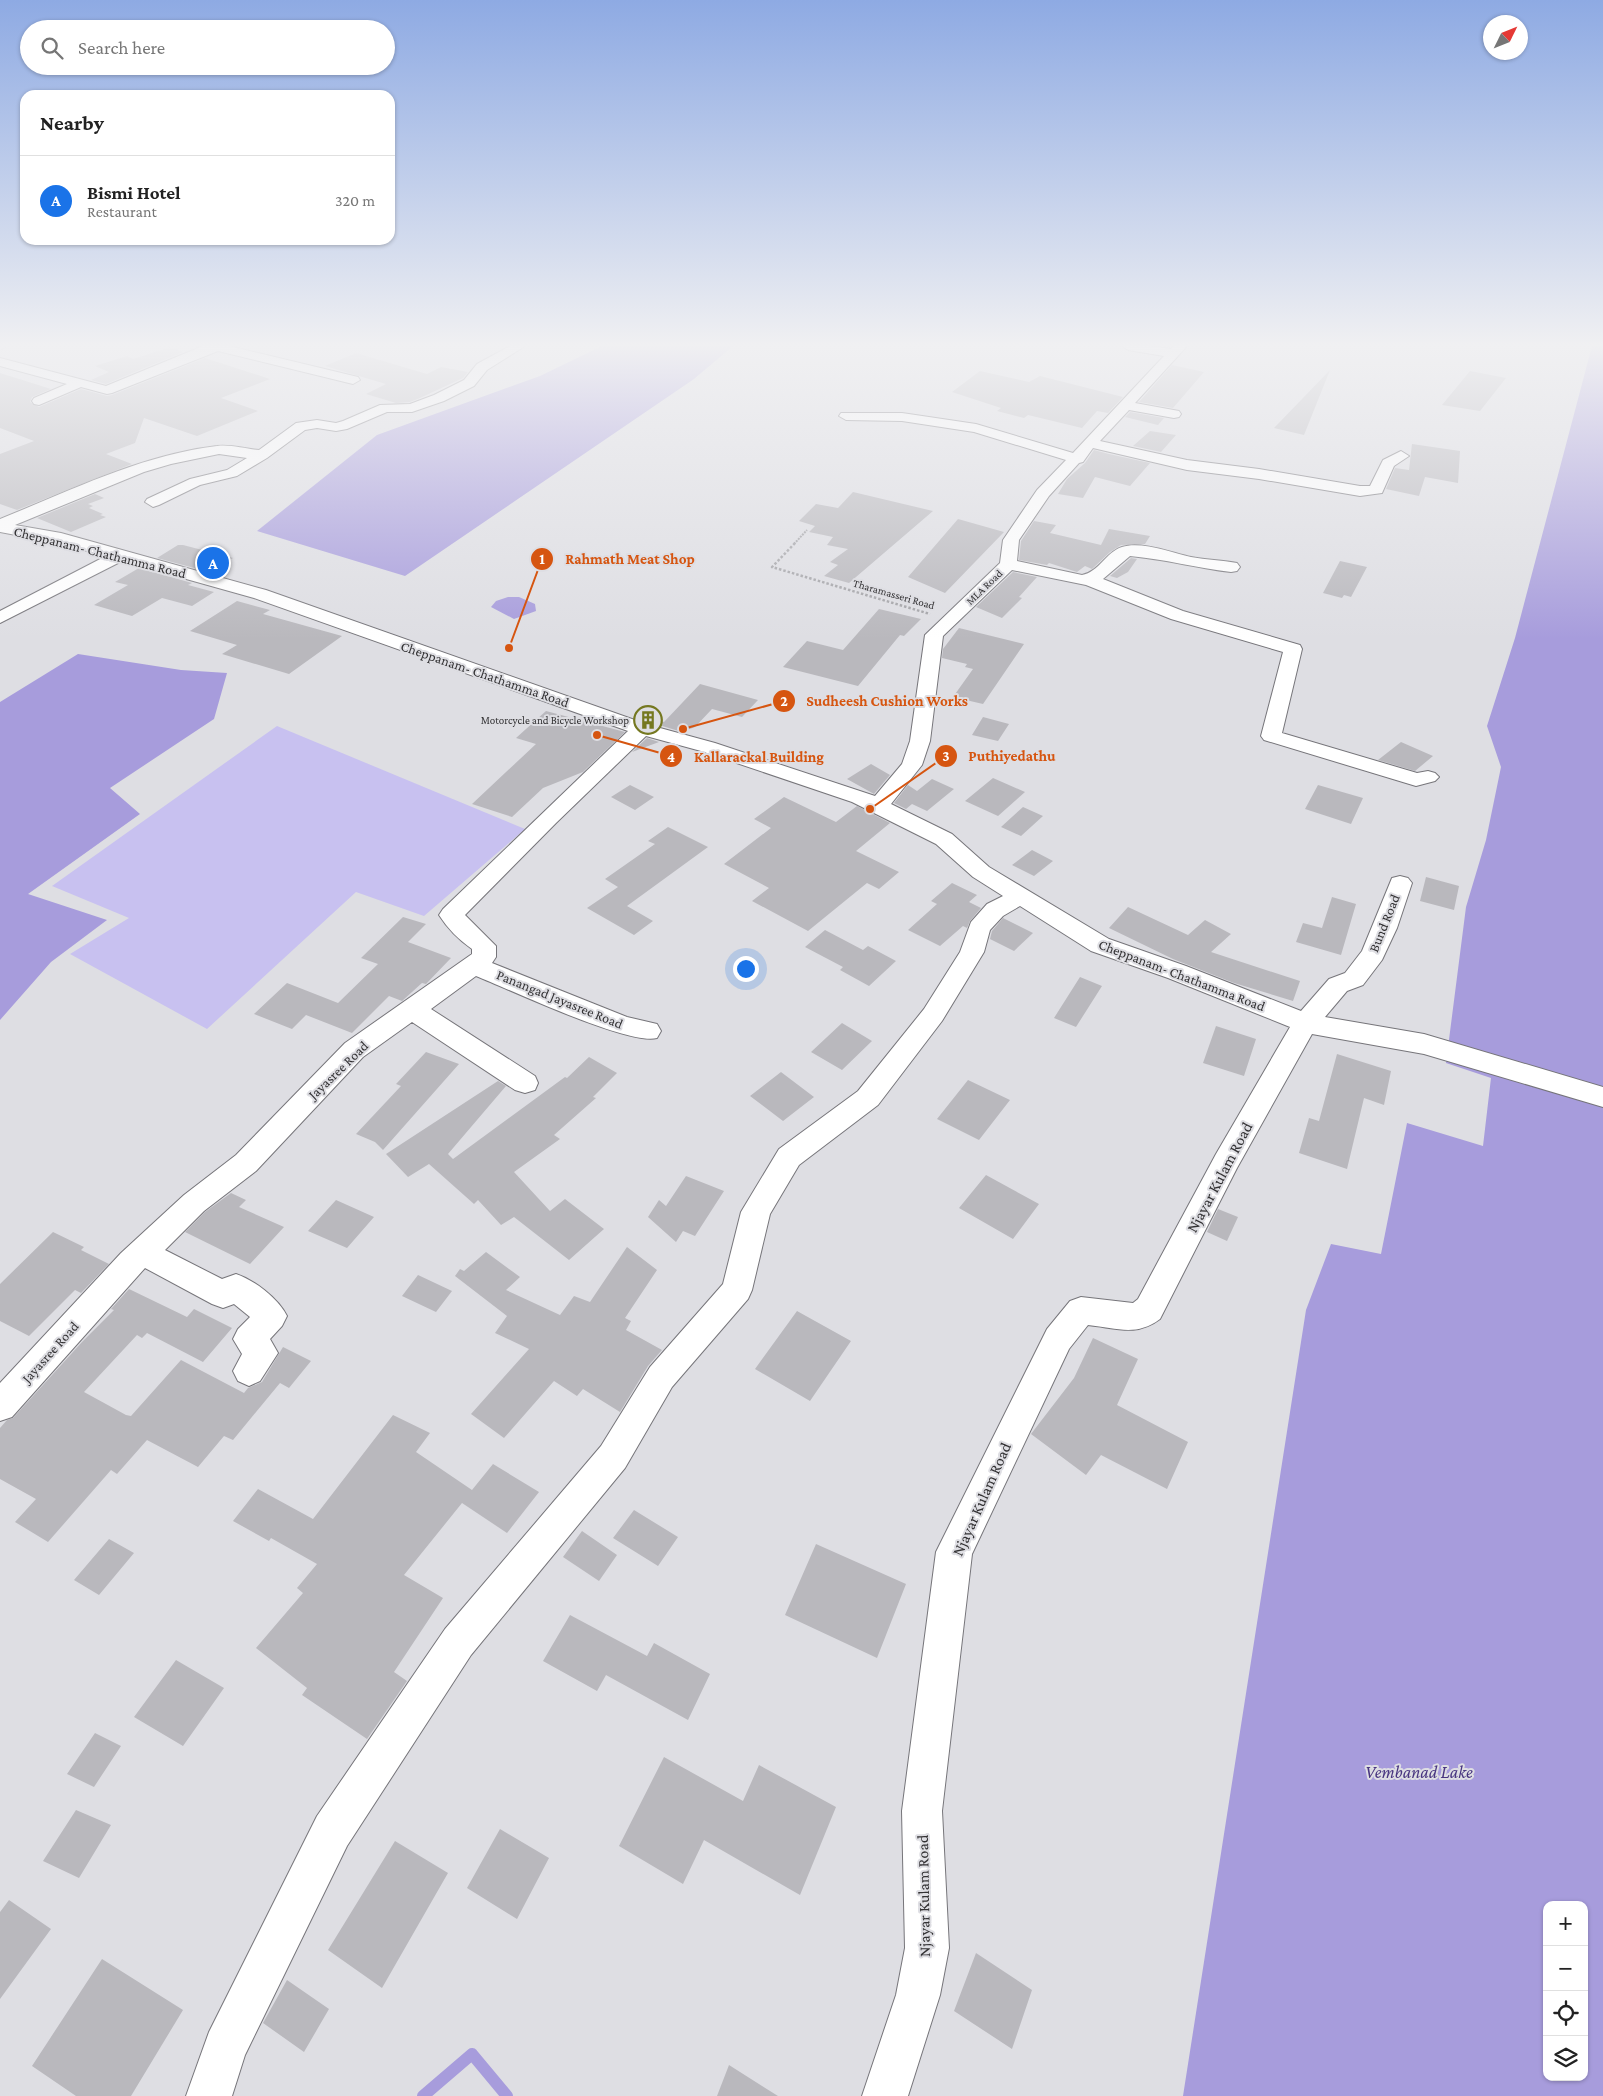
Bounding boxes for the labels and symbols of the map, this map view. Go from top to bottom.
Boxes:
north arrow [1483,15,1528,60]
street label: Cheppanam- Chathamma Road [12,523,188,581]
pin: A [197,544,229,582]
callout: Rahmath Meat Shop [530,544,704,574]
text: 1 [539,551,545,567]
text: Rahmath Meat Shop [565,551,695,567]
street label: MLA Road [964,567,1005,607]
street label: Tharamasseri Road [852,577,936,611]
street label: Cheppanam- Chathamma Road [399,638,572,711]
callout: Sudheesh Cushion Works [772,686,978,716]
text: 2 [780,693,788,709]
text: Sudheesh Cushion Works [806,693,968,709]
building icon: Motorcycle and Bicycle Workshop [633,705,663,735]
place label: Motorcycle and Bicycle Workshop [481,714,629,727]
callout: Kallarackal Building [659,741,834,771]
callout: Puthiyedathu [933,741,1065,771]
text: 3 [942,748,950,764]
text: Puthiyedathu [968,748,1056,764]
text: 4 [667,749,675,765]
text: Kallarackal Building [694,749,824,765]
street label: Bund Road [1365,891,1403,954]
street label: Cheppanam- Chathamma Road [1097,936,1268,1014]
your location [733,956,759,982]
street label: Panangad Jayasree Road [494,966,626,1032]
street label: Jayasree Road [303,1037,372,1104]
street label: Njayar Kulam Road [1183,1119,1257,1236]
street label: Jayasree Road [17,1318,82,1387]
street label: Njayar Kulam Road [949,1439,1015,1559]
water label: Vembanad Lake [1365,1762,1473,1782]
street label: Njayar Kulam Road [914,1834,934,1957]

